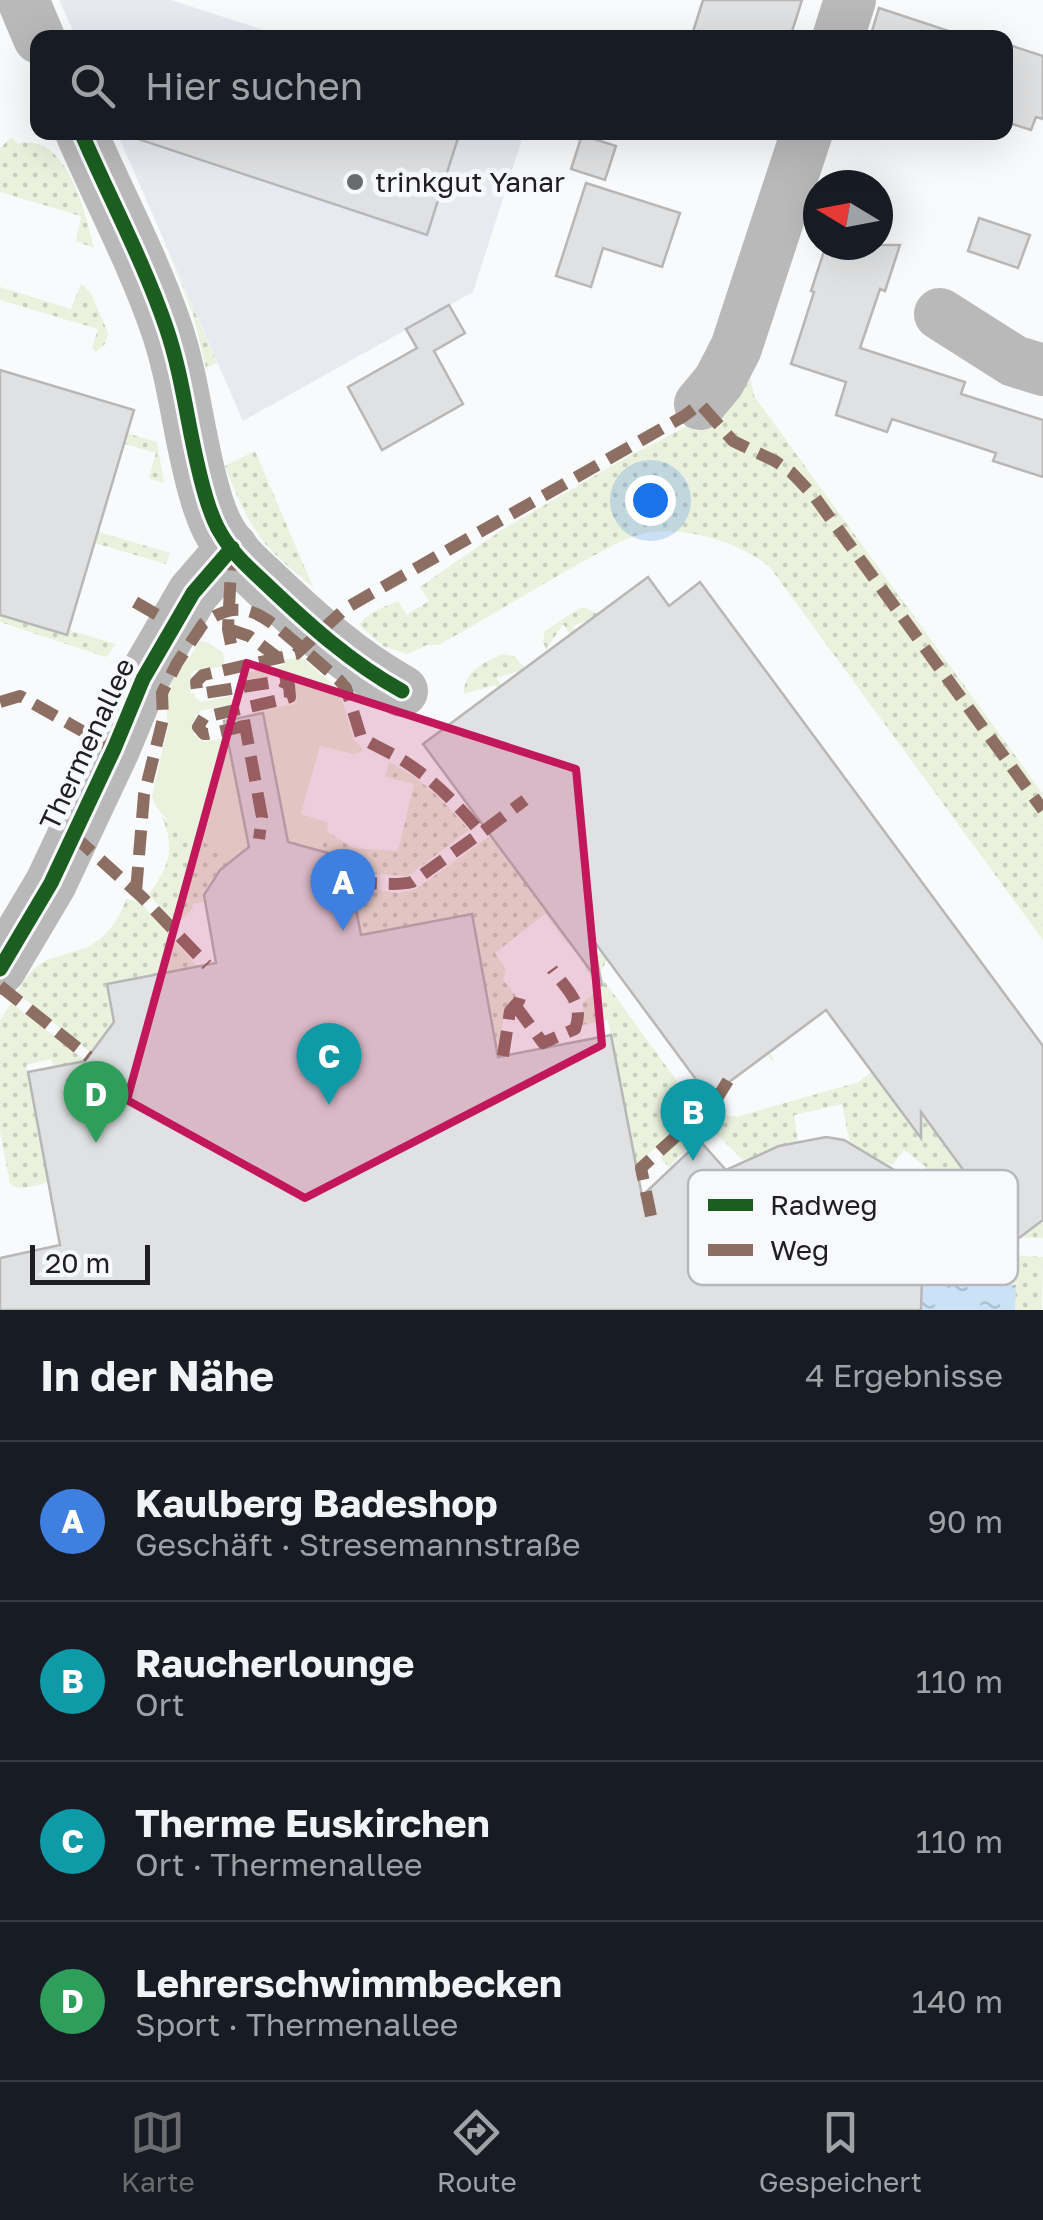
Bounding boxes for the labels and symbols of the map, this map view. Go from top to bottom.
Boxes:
place label: trinkgut Yanar [375,165,565,198]
north arrow [803,170,893,260]
marker: trinkgut Yanar [344,171,366,193]
your location [625,475,676,526]
street label: Thermenallee [32,653,141,835]
pin: A [310,848,376,931]
pin: C [296,1022,362,1105]
pin: D [64,1060,128,1143]
pin: B [660,1078,726,1161]
legend [688,1170,1018,1285]
text: Radweg [770,1188,878,1221]
text: Weg [770,1233,829,1266]
scale bar [30,1240,150,1284]

